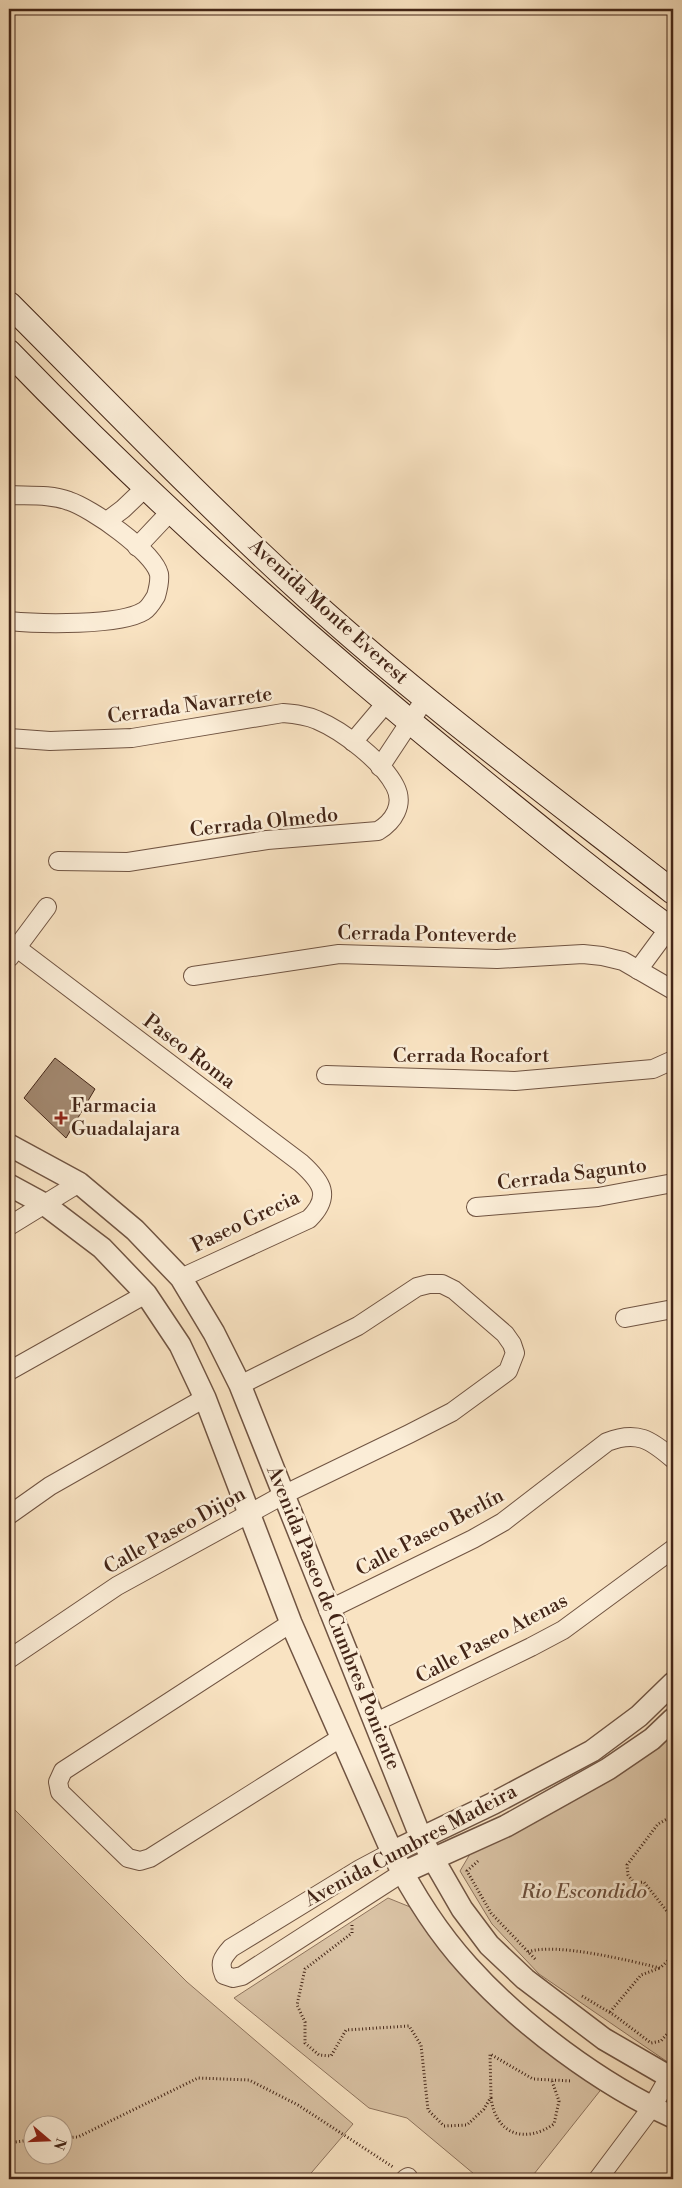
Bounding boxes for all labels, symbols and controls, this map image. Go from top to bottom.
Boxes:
street label: Avenida Monte Everest [242,533,413,690]
street label: Cerrada Navarrete [106,682,274,730]
street label: Cerrada Olmedo [189,803,339,843]
street label: Cerrada Ponteverde [337,921,517,949]
street label: Paseo Roma [138,1009,241,1095]
street label: Cerrada Rocafort [393,1044,549,1069]
place label: Farmacia Guadalajara [71,1094,181,1142]
marker: Farmacia Guadalajara [55,1112,67,1124]
street label: Cerrada Sagunto [496,1153,648,1197]
street label: Paseo Grecia [188,1185,305,1259]
street label: Avenida Paseo de Cumbres Poniente [260,1461,406,1774]
street label: Calle Paseo Dijon [100,1482,250,1580]
street label: Calle Paseo Berlín [352,1483,508,1582]
street label: Calle Paseo Atenas [412,1588,572,1690]
street label: Avenida Cumbres Madeira [300,1779,522,1913]
park label: Rio Escondido [520,1880,647,1905]
north arrow [22,2116,72,2166]
text: N [49,2136,70,2152]

